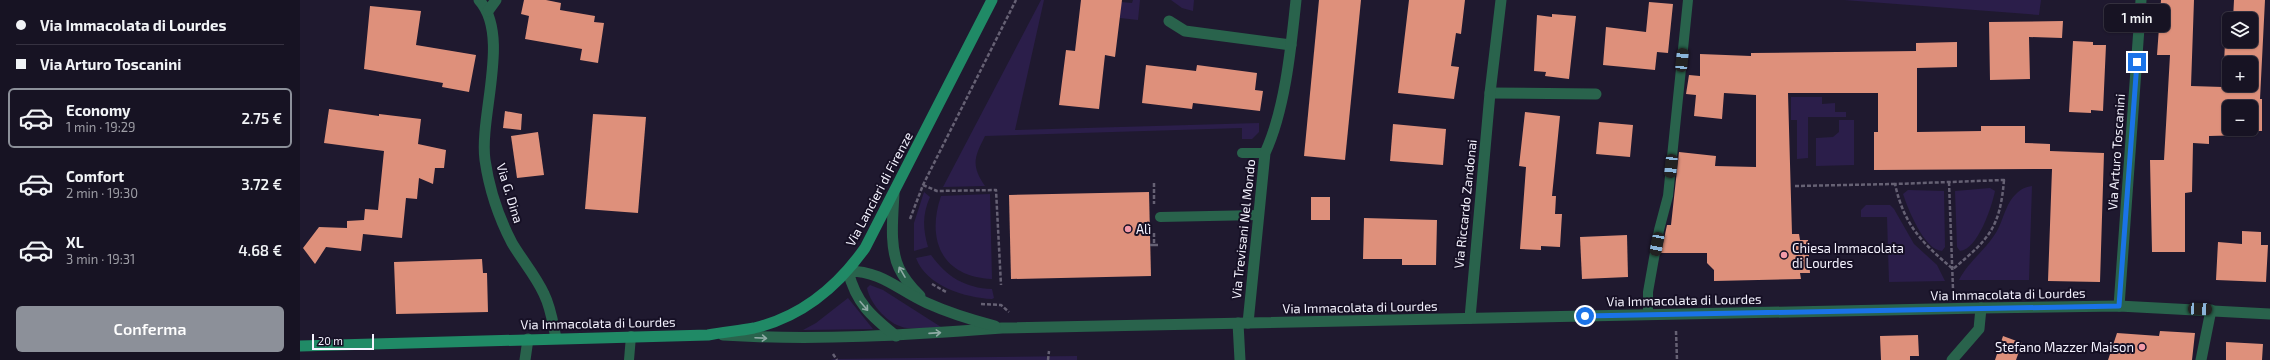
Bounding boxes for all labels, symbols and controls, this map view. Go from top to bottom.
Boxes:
callout: 1 min [2104,4,2170,32]
text: 1 min [2122,10,2152,26]
map controls [2222,12,2258,136]
button: layers [2222,12,2258,48]
text: Via Immacolata di Lourdes [40,16,227,34]
car [1675,47,1689,73]
route end [2128,53,2146,71]
text: Via Arturo Toscanini [40,55,181,73]
button: + [2222,56,2258,92]
street label: Via Arturo Toscanini [2104,93,2128,211]
icon: car [18,100,54,136]
button: − [2222,100,2258,136]
text: Economy [66,101,131,119]
text: 2.75 € [241,109,282,127]
text: 1 min · 19:29 [66,119,136,135]
street label: Via Lancieri di Firenze [842,129,916,249]
street label: Via Riccardo Zandonai [1450,139,1480,269]
car [1664,153,1678,179]
street label: Via Trevisani Nel Mondo [1228,158,1258,300]
street label: Via G. Dina [493,161,527,225]
icon: car [18,166,54,202]
text: Comfort [66,167,124,185]
text: 3.72 € [241,175,282,193]
text: 2 min · 19:30 [66,185,138,201]
place label: Alì [1136,221,1151,237]
marker: Alì [1123,224,1133,234]
car [1649,231,1665,257]
icon: car [18,232,54,268]
text: XL [66,233,84,251]
place label: Chiesa Immacolata di Lourdes [1792,240,1904,271]
text: 4.68 € [238,241,282,259]
marker: Chiesa Immacolata di Lourdes [1779,250,1789,260]
text: 3 min · 19:31 [66,251,135,267]
one-way arrow [897,266,905,278]
street label: Via Immacolata di Lourdes [1930,285,2086,303]
street label: Via Immacolata di Lourdes [1606,291,1762,309]
street label: Via Immacolata di Lourdes [1282,298,1438,316]
one-way arrow [860,301,869,312]
car [2188,302,2212,316]
button: Conferma [16,306,284,352]
route start [1576,307,1594,325]
street label: Via Immacolata di Lourdes [520,314,676,332]
one-way arrow [928,330,941,337]
scale bar [312,332,374,351]
text: 20 m [318,334,343,347]
one-way arrow [754,334,767,341]
place label: Stefano Mazzer Maison [1995,339,2134,355]
marker: Stefano Mazzer Maison [2137,342,2147,352]

